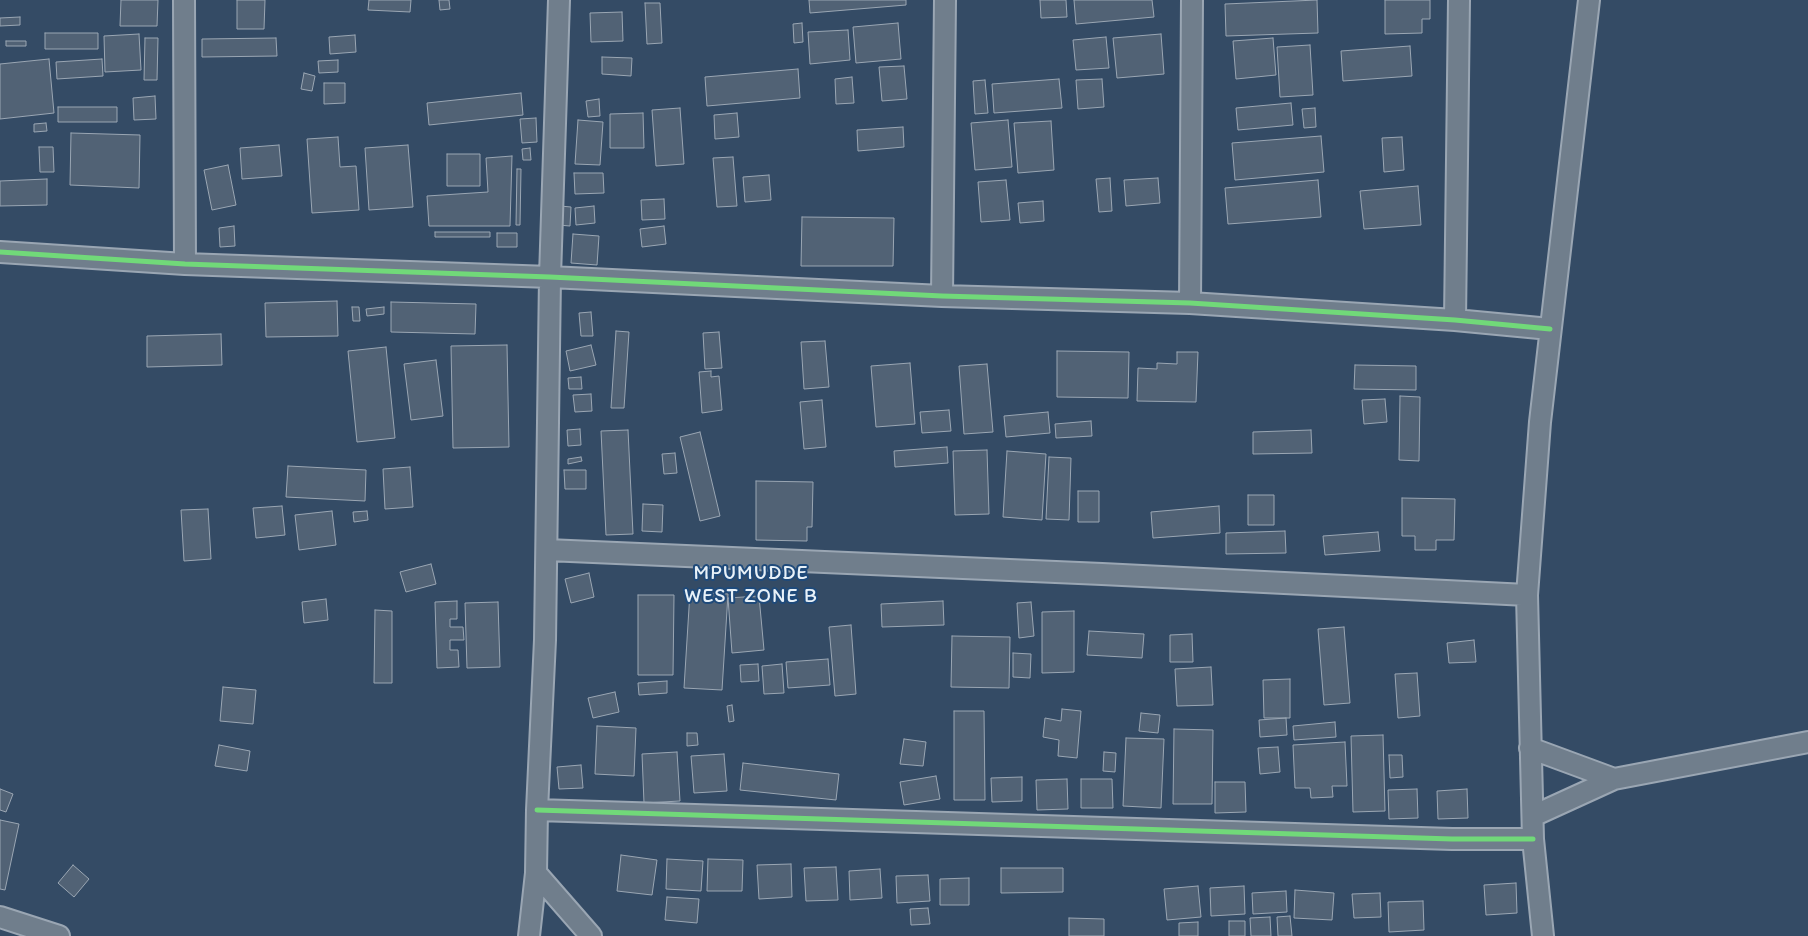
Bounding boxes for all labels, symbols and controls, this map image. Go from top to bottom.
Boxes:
district label: MPUMUDDE WEST ZONE B [683,562,819,609]

